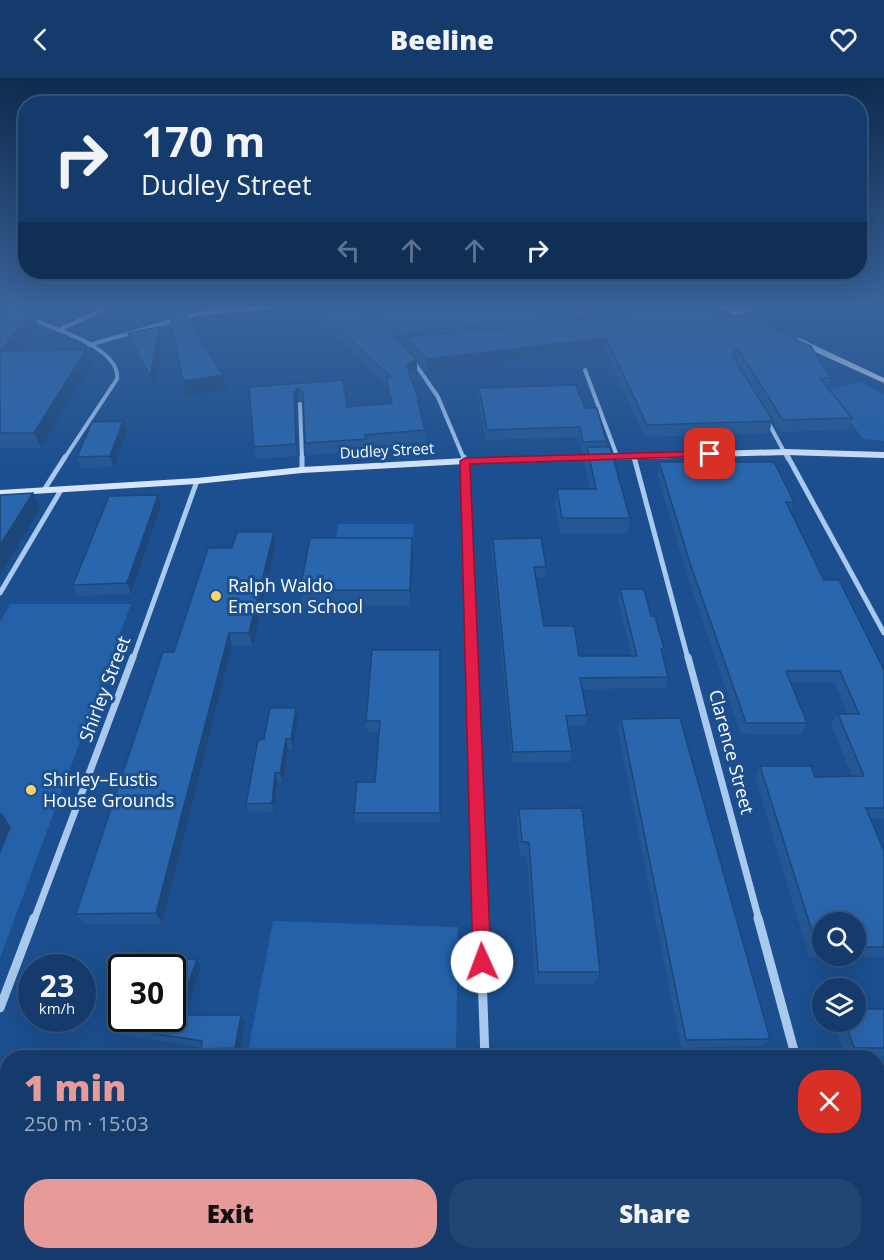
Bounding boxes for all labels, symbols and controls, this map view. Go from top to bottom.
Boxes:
text: Beeline [390,21,494,58]
icon: back [24,23,57,56]
icon: heart [827,23,860,56]
text: 170 m [141,112,265,169]
icon: right [42,120,120,198]
text: Dudley Street [141,166,312,203]
icon: left [332,234,365,267]
icon: ahead [395,234,428,267]
icon: ahead [458,234,491,267]
icon: right [521,234,554,267]
pin [684,428,735,479]
icon: arrive [693,437,726,470]
street label: Dudley Street [339,438,435,462]
place label: Ralph Waldo Emerson School [228,573,363,618]
marker: Ralph Waldo Emerson School [209,589,223,603]
street label: Shirley Street [73,632,135,745]
street label: Clarence Street [704,687,760,817]
place label: Shirley–Eustis House Grounds [43,767,174,812]
marker: Shirley–Eustis House Grounds [24,783,38,797]
map controls [812,912,866,1032]
button: search [812,912,866,966]
position arrow [450,930,514,994]
speed limit sign: 30 [108,954,186,1032]
text: 23 [40,965,74,1006]
button: layers [812,978,866,1032]
text: km/h [39,998,75,1018]
text: 1 min [24,1063,126,1112]
button: close [798,1070,861,1133]
text: 250 m · 15:03 [24,1110,149,1137]
button: Exit [24,1179,437,1248]
button: Share [449,1179,861,1248]

